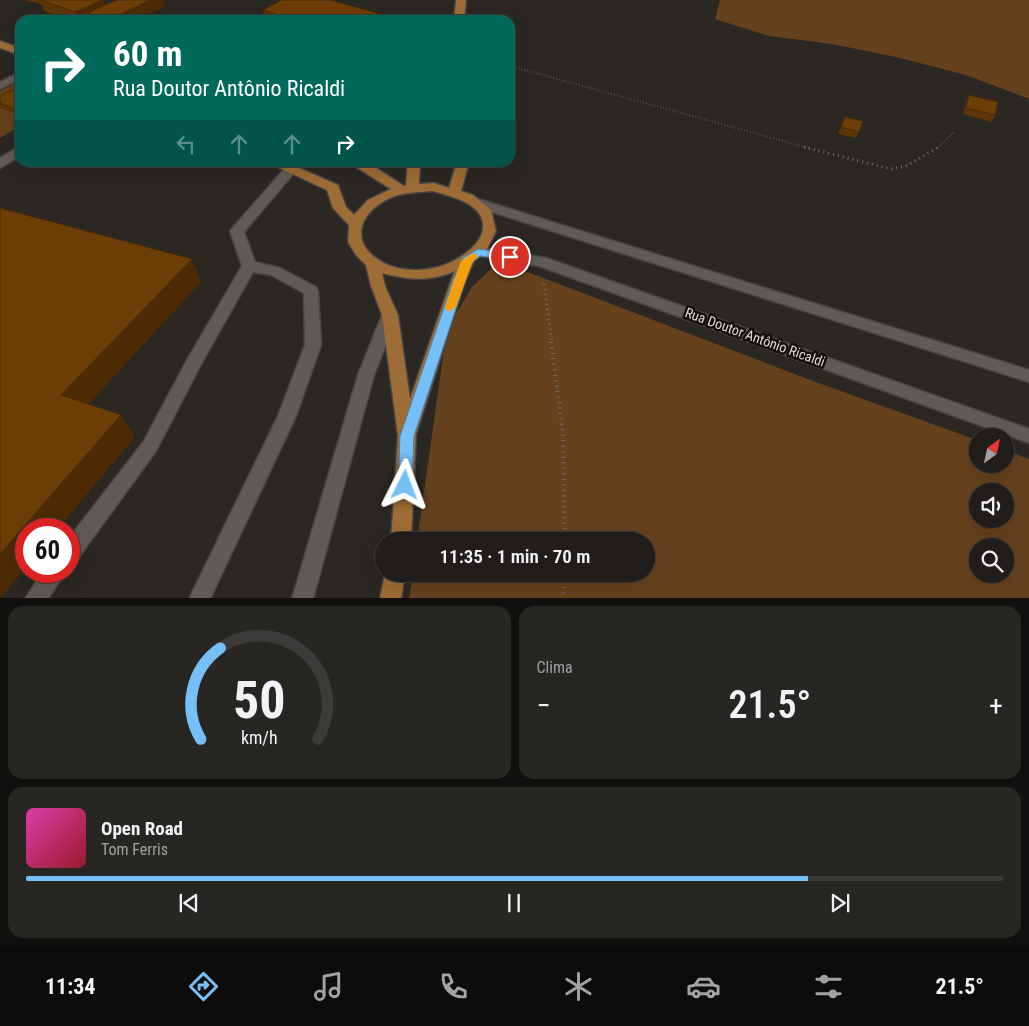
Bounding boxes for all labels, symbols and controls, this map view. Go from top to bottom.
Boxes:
text: 60 m [113,34,182,75]
icon: right [30,35,95,100]
text: Rua Doutor Antônio Ricaldi [113,76,345,101]
icon: left [172,130,200,158]
icon: ahead [225,130,253,158]
icon: ahead [278,130,306,158]
icon: right [331,130,359,158]
pin [489,236,531,278]
icon: arrive [496,243,524,271]
street label: Rua Doutor Antônio Ricaldi [683,304,827,370]
north arrow [969,428,1014,472]
map controls [969,428,1014,583]
position arrow [378,458,430,510]
button: sound [969,483,1014,528]
speed limit sign: 60 [15,518,80,583]
button: search [969,538,1014,583]
text: 11:35 · 1 min · 70 m [440,545,590,568]
text: Clima [537,658,573,677]
text: 50 [233,670,286,731]
text: 21.5° [728,683,811,727]
text: − [537,689,551,722]
text: + [989,689,1003,722]
text: km/h [241,727,278,748]
text: Open Road [101,817,183,840]
text: Tom Ferris [101,840,168,859]
icon: previous [175,889,203,917]
icon: pause [500,889,528,917]
icon: next [826,889,854,917]
icon: directions [186,969,221,1004]
icon: music [311,969,346,1004]
icon: phone [436,969,471,1004]
icon: climate [561,969,596,1004]
icon: car [686,969,721,1004]
icon: filters [811,969,846,1004]
text: 11:34 [45,974,96,999]
text: 21.5° [936,974,984,999]

